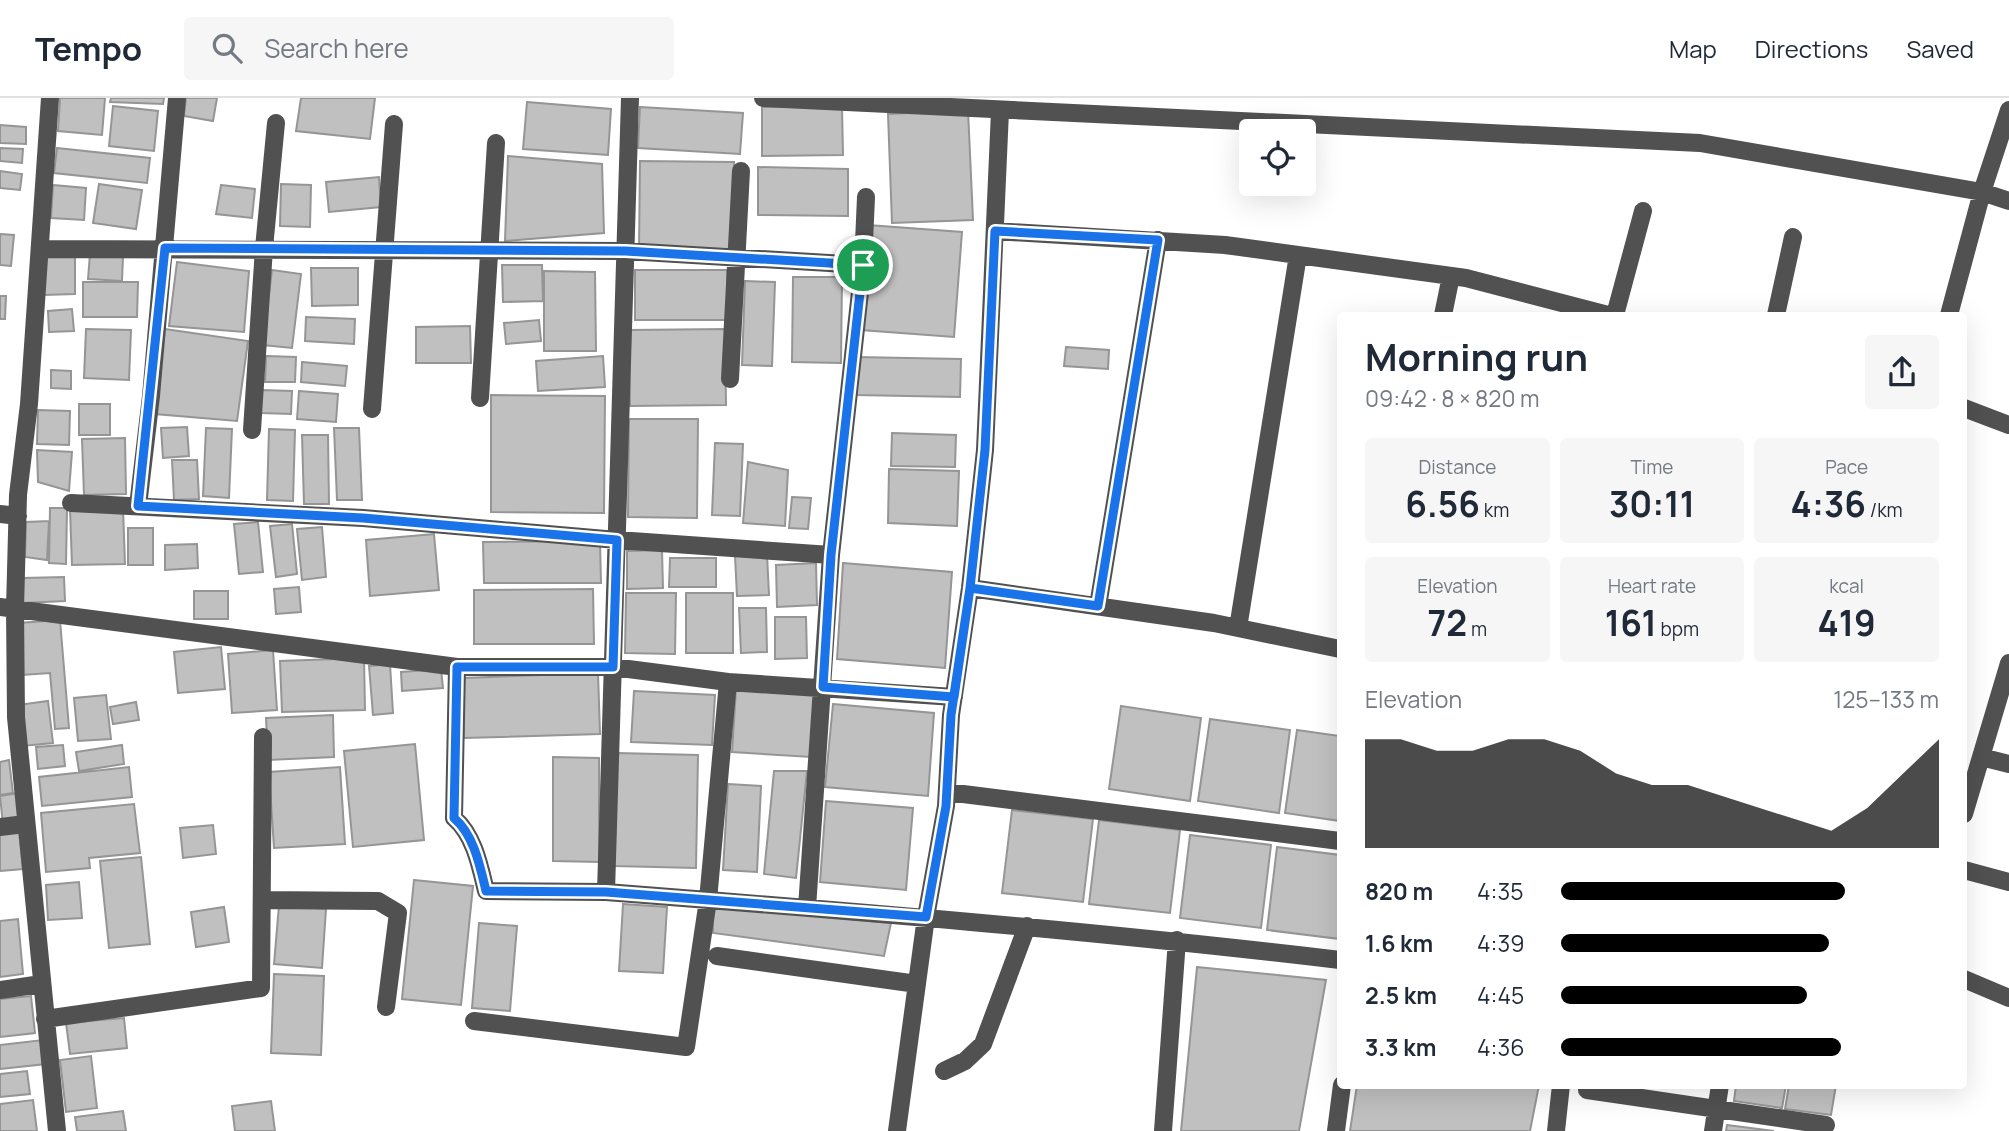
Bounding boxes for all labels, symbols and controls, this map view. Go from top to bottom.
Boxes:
search box [184,17,674,80]
text: Tempo [35,26,142,71]
icon: search [208,29,246,67]
text: Search here [264,30,409,66]
text: Map [1669,32,1717,65]
text: Directions [1755,32,1868,65]
text: Saved [1906,32,1974,65]
map controls [1239,119,1316,196]
button: locate [1239,119,1316,196]
pin [833,235,893,295]
icon: arrive [844,246,882,284]
text: Morning run [1365,330,1588,382]
button: share [1865,335,1939,409]
text: 09:42 · 8 × 820 m [1365,382,1540,414]
text: Distance [1418,454,1496,480]
text: Time [1631,454,1673,480]
text: Pace [1825,454,1868,480]
text: 6.56 [1405,480,1480,528]
text: 30:11 [1609,480,1695,528]
text: 4:36 [1791,480,1866,528]
text: km [1480,497,1509,523]
text: /km [1866,497,1903,523]
text: Elevation [1417,573,1497,599]
text: Heart rate [1608,573,1696,599]
text: kcal [1829,573,1864,599]
text: 72 [1428,599,1467,647]
text: 161 [1605,599,1657,647]
text: 419 [1817,599,1876,647]
text: m [1467,616,1487,642]
text: bpm [1657,616,1699,642]
text: Elevation [1365,683,1462,715]
text: 125–133 m [1833,683,1939,715]
text: 820 m [1365,875,1433,907]
text: 4:35 [1477,875,1523,907]
text: 1.6 km [1365,927,1433,959]
text: 4:39 [1477,927,1524,959]
text: 2.5 km [1365,979,1437,1011]
text: 4:45 [1477,979,1524,1011]
text: 3.3 km [1365,1031,1436,1063]
text: 4:36 [1477,1031,1524,1063]

